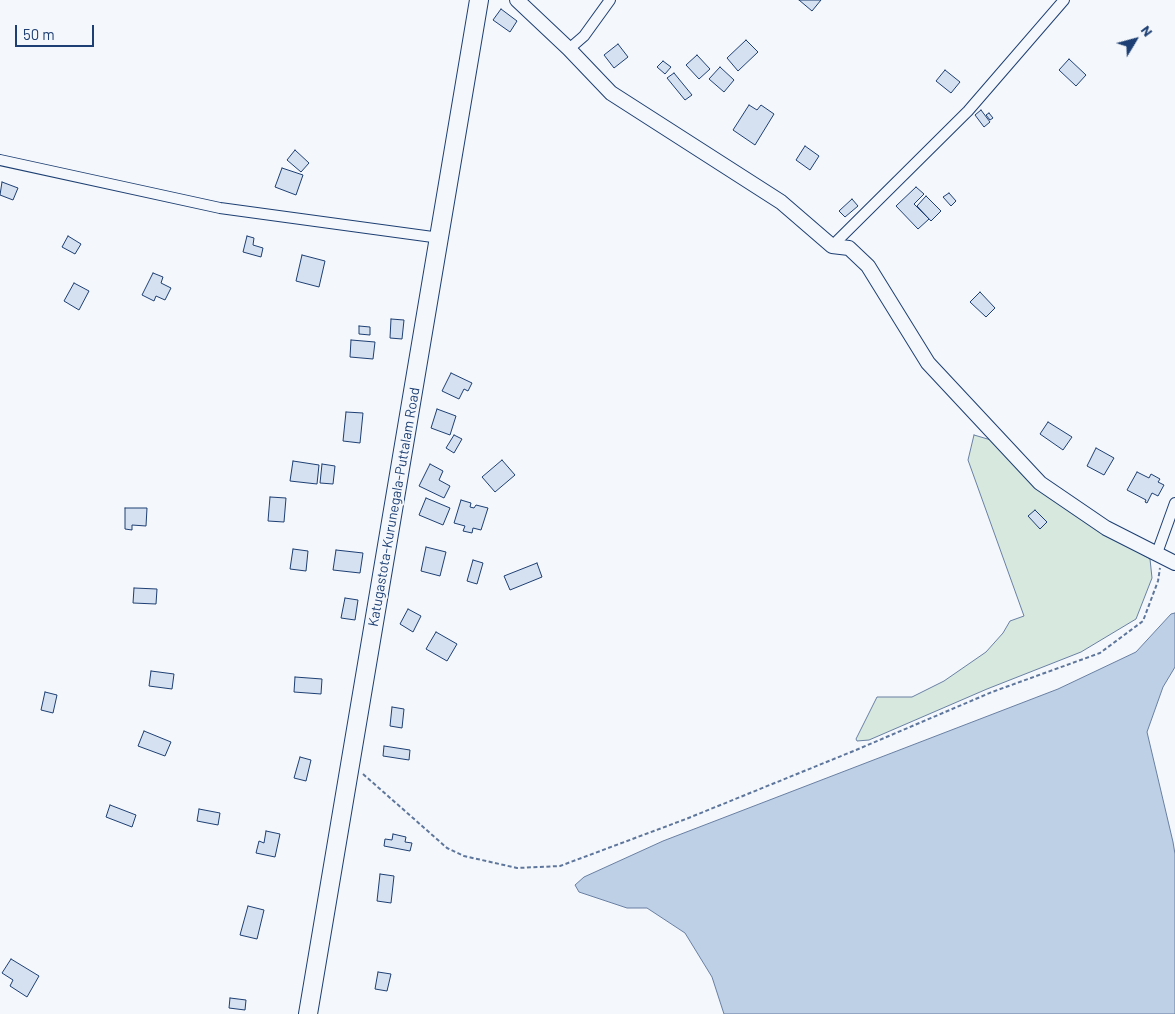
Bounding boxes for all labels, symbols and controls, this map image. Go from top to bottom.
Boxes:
scale bar [18,15,96,47]
north arrow [1110,15,1160,65]
text: N [1138,22,1157,40]
text: 50 m [23,25,55,43]
street label: Katugastota-Kurunegala-Puttalam Road [365,386,423,628]

